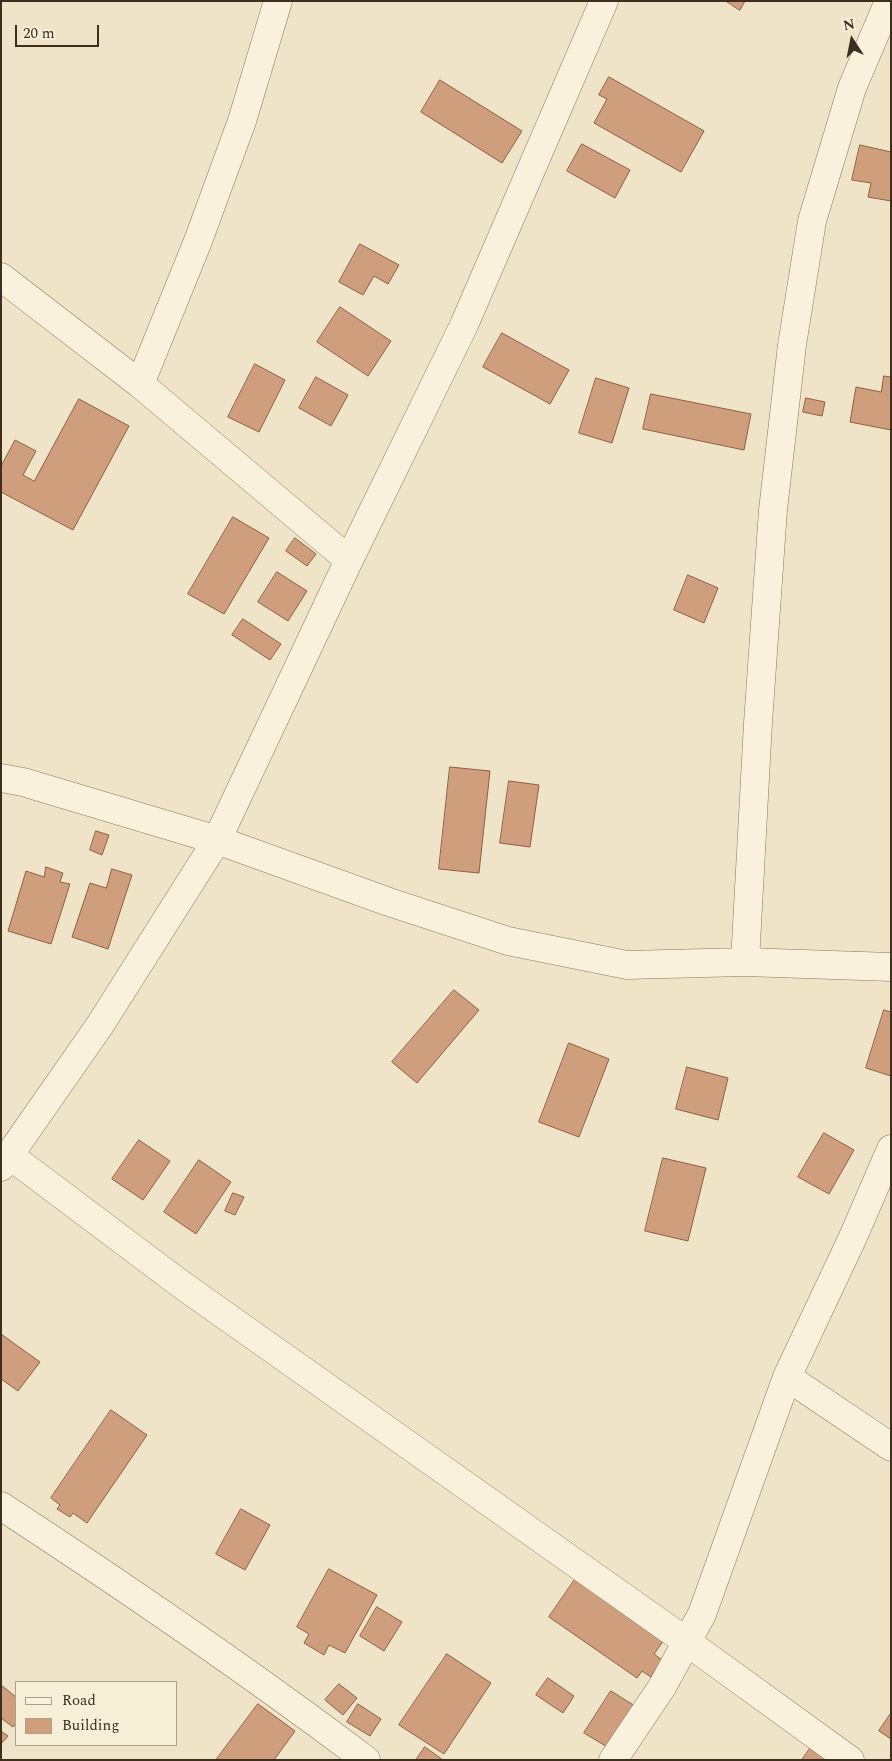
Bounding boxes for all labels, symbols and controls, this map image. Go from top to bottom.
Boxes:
text: N [841,13,857,36]
scale bar [18,15,101,47]
north arrow [827,15,877,65]
text: 20 m [23,22,55,45]
legend [15,1681,178,1746]
text: Road [62,1689,96,1712]
text: Building [62,1714,119,1737]

